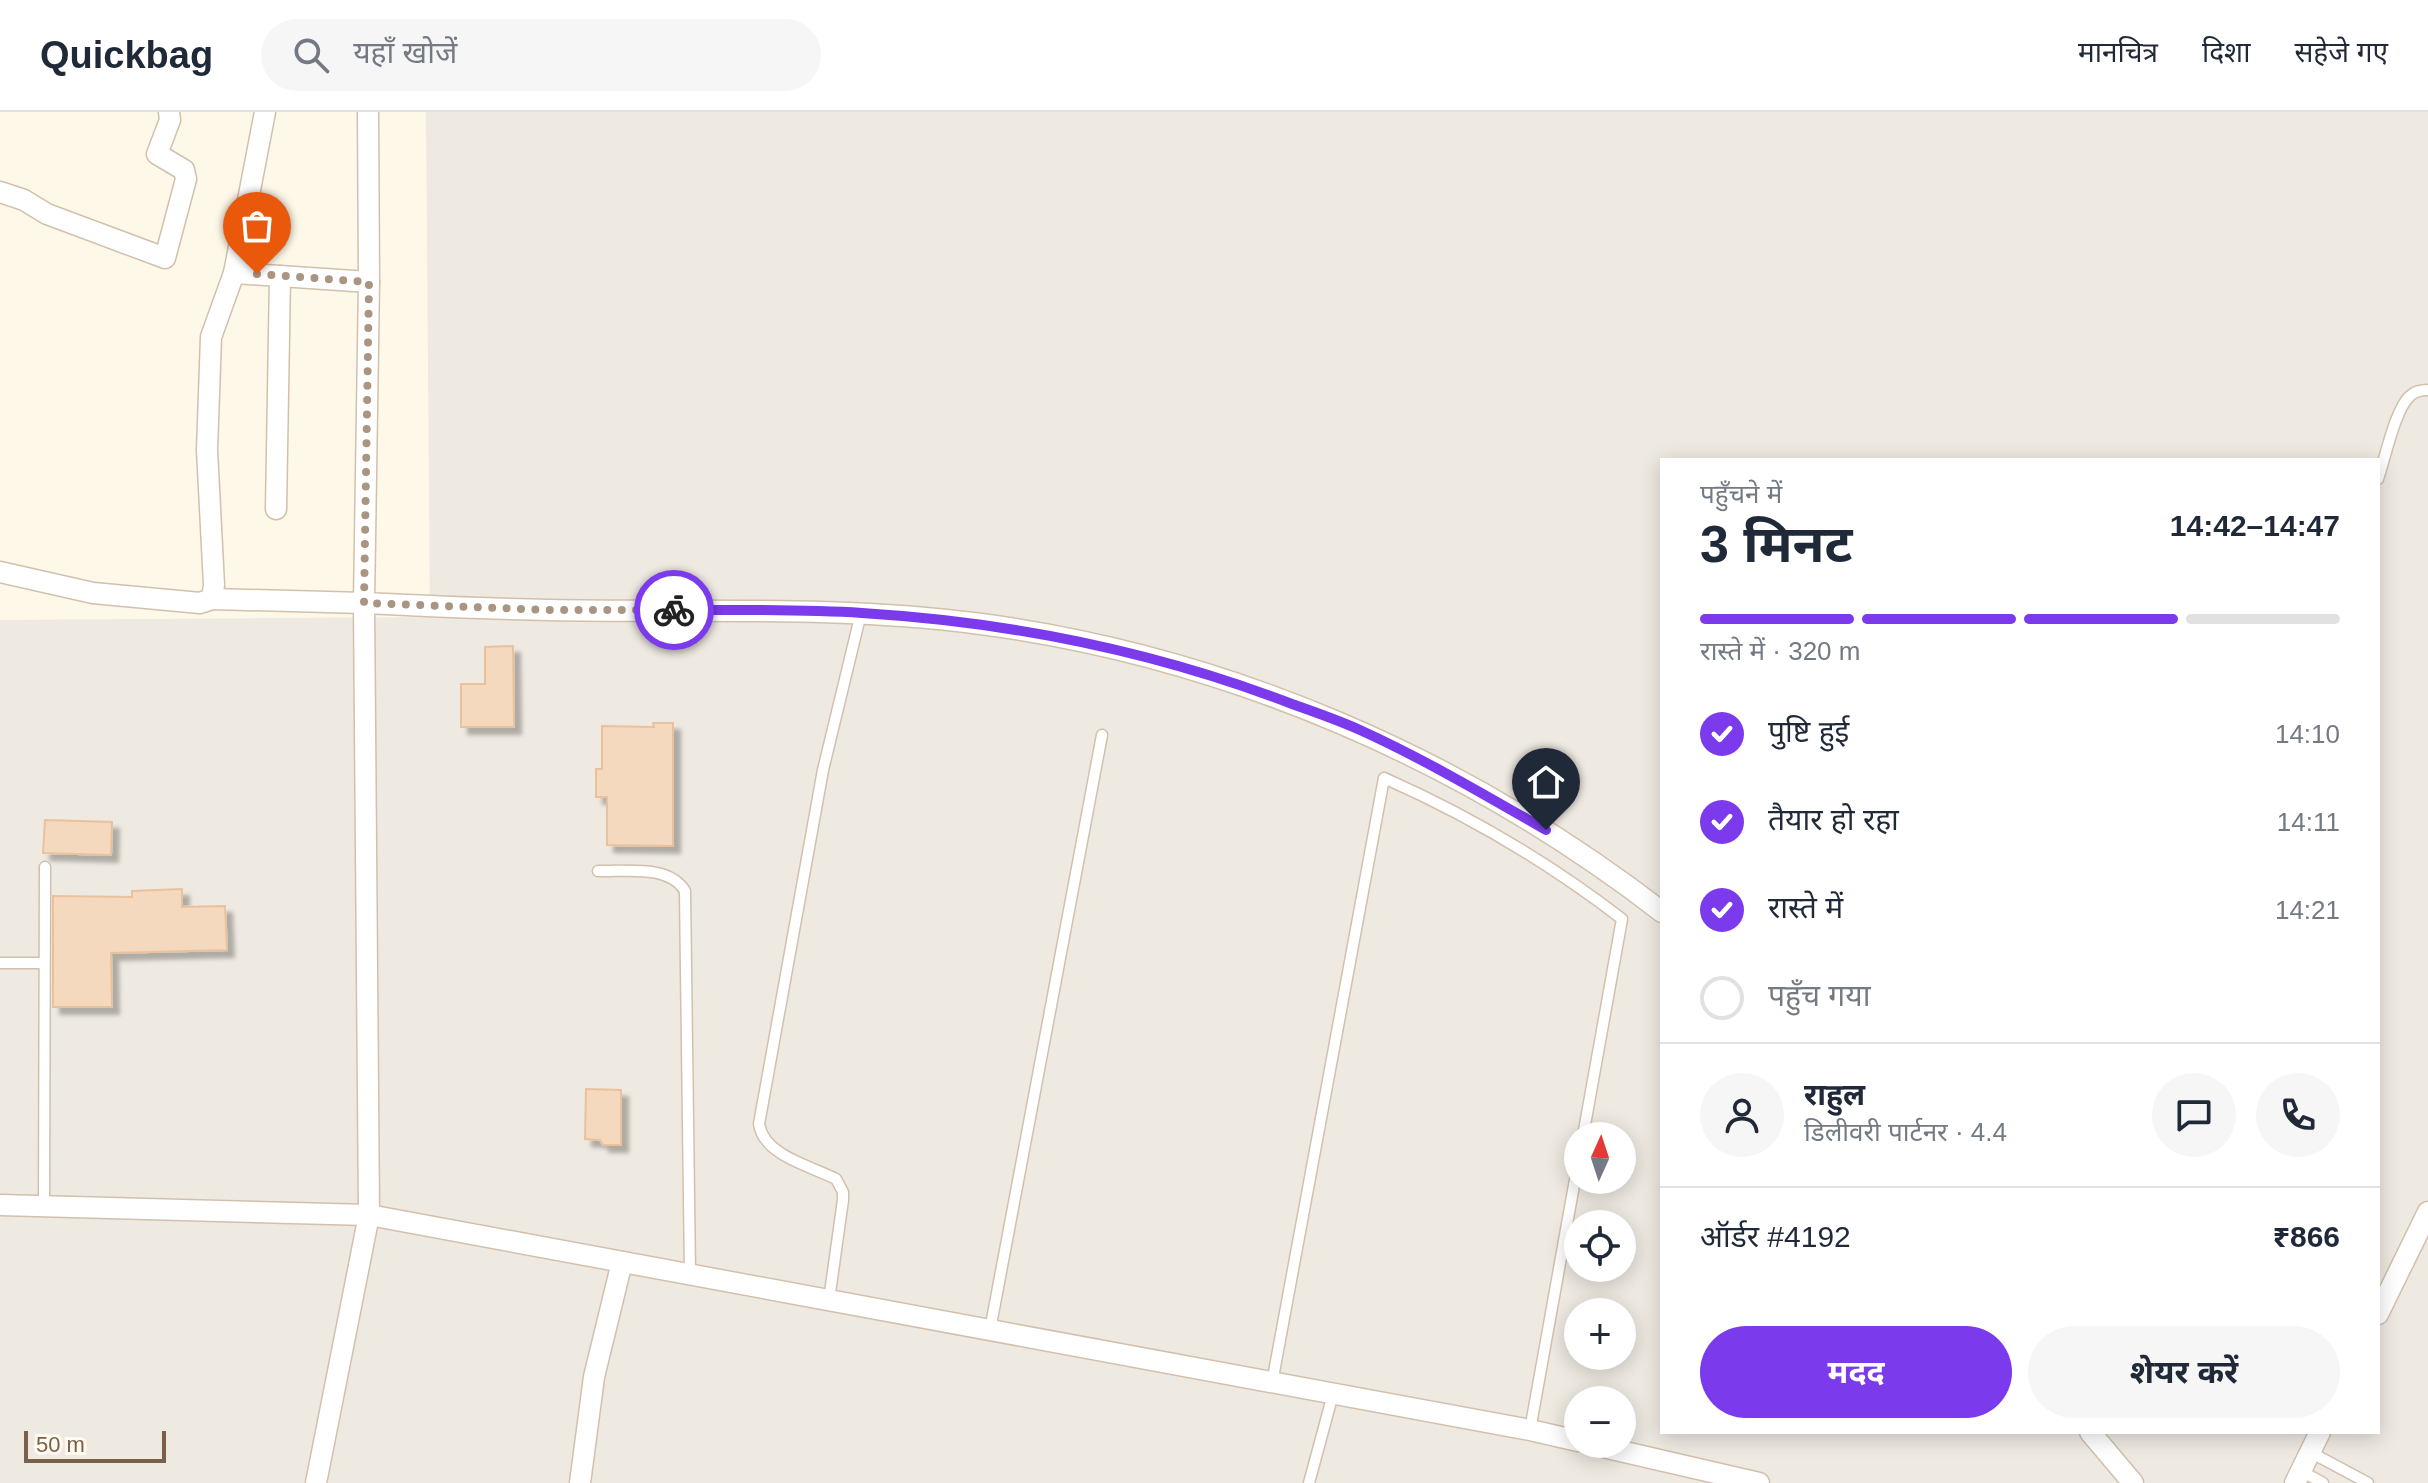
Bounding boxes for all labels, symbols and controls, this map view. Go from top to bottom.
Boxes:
search box [261,19,821,91]
icon: search [289,33,333,77]
text: Quickbag [40,34,213,76]
text: यहाँ खोजें [353,36,457,69]
text: मानचित्र [2078,37,2158,68]
text: दिशा [2202,37,2250,68]
text: सहेजे गए [2294,37,2388,68]
pin [223,192,291,274]
icon: bag [235,204,279,248]
text: पहुँचने में [1700,479,1782,509]
text: 14:42–14:47 [2170,509,2340,542]
text: 3 मिनट [1700,515,1853,573]
courier [634,570,714,650]
icon: bike [652,588,696,632]
text: रास्ते में · 320 m [1700,636,1860,666]
icon: check [1700,712,1744,756]
text: पुष्टि हुई [1768,715,1849,748]
text: 14:10 [2275,719,2340,749]
pin [1512,748,1580,830]
icon: home [1524,760,1568,804]
icon: check [1700,800,1744,844]
text: तैयार हो रहा [1768,803,1899,836]
text: 14:11 [2277,807,2340,837]
icon: check [1700,888,1744,932]
text: रास्ते में [1768,891,1843,924]
text: 14:21 [2275,895,2340,925]
text: पहुँच गया [1768,979,1870,1012]
button: person [1700,1073,1784,1157]
button: chat [2152,1073,2236,1157]
button: phone [2256,1073,2340,1157]
text: राहुल [1804,1078,1865,1111]
text: डिलीवरी पार्टनर · 4.4 [1804,1117,2007,1147]
north arrow [1564,1122,1636,1194]
map controls [1564,1122,1636,1458]
button: locate [1564,1210,1636,1282]
text: ऑर्डर #4192 [1700,1220,1851,1253]
text: ₹866 [2273,1220,2340,1253]
button: + [1564,1298,1636,1370]
button: मदद [1700,1326,2012,1418]
button: शेयर करें [2028,1326,2340,1418]
button: − [1564,1386,1636,1458]
scale bar [24,1427,166,1463]
text: 50 m [36,1432,85,1457]

